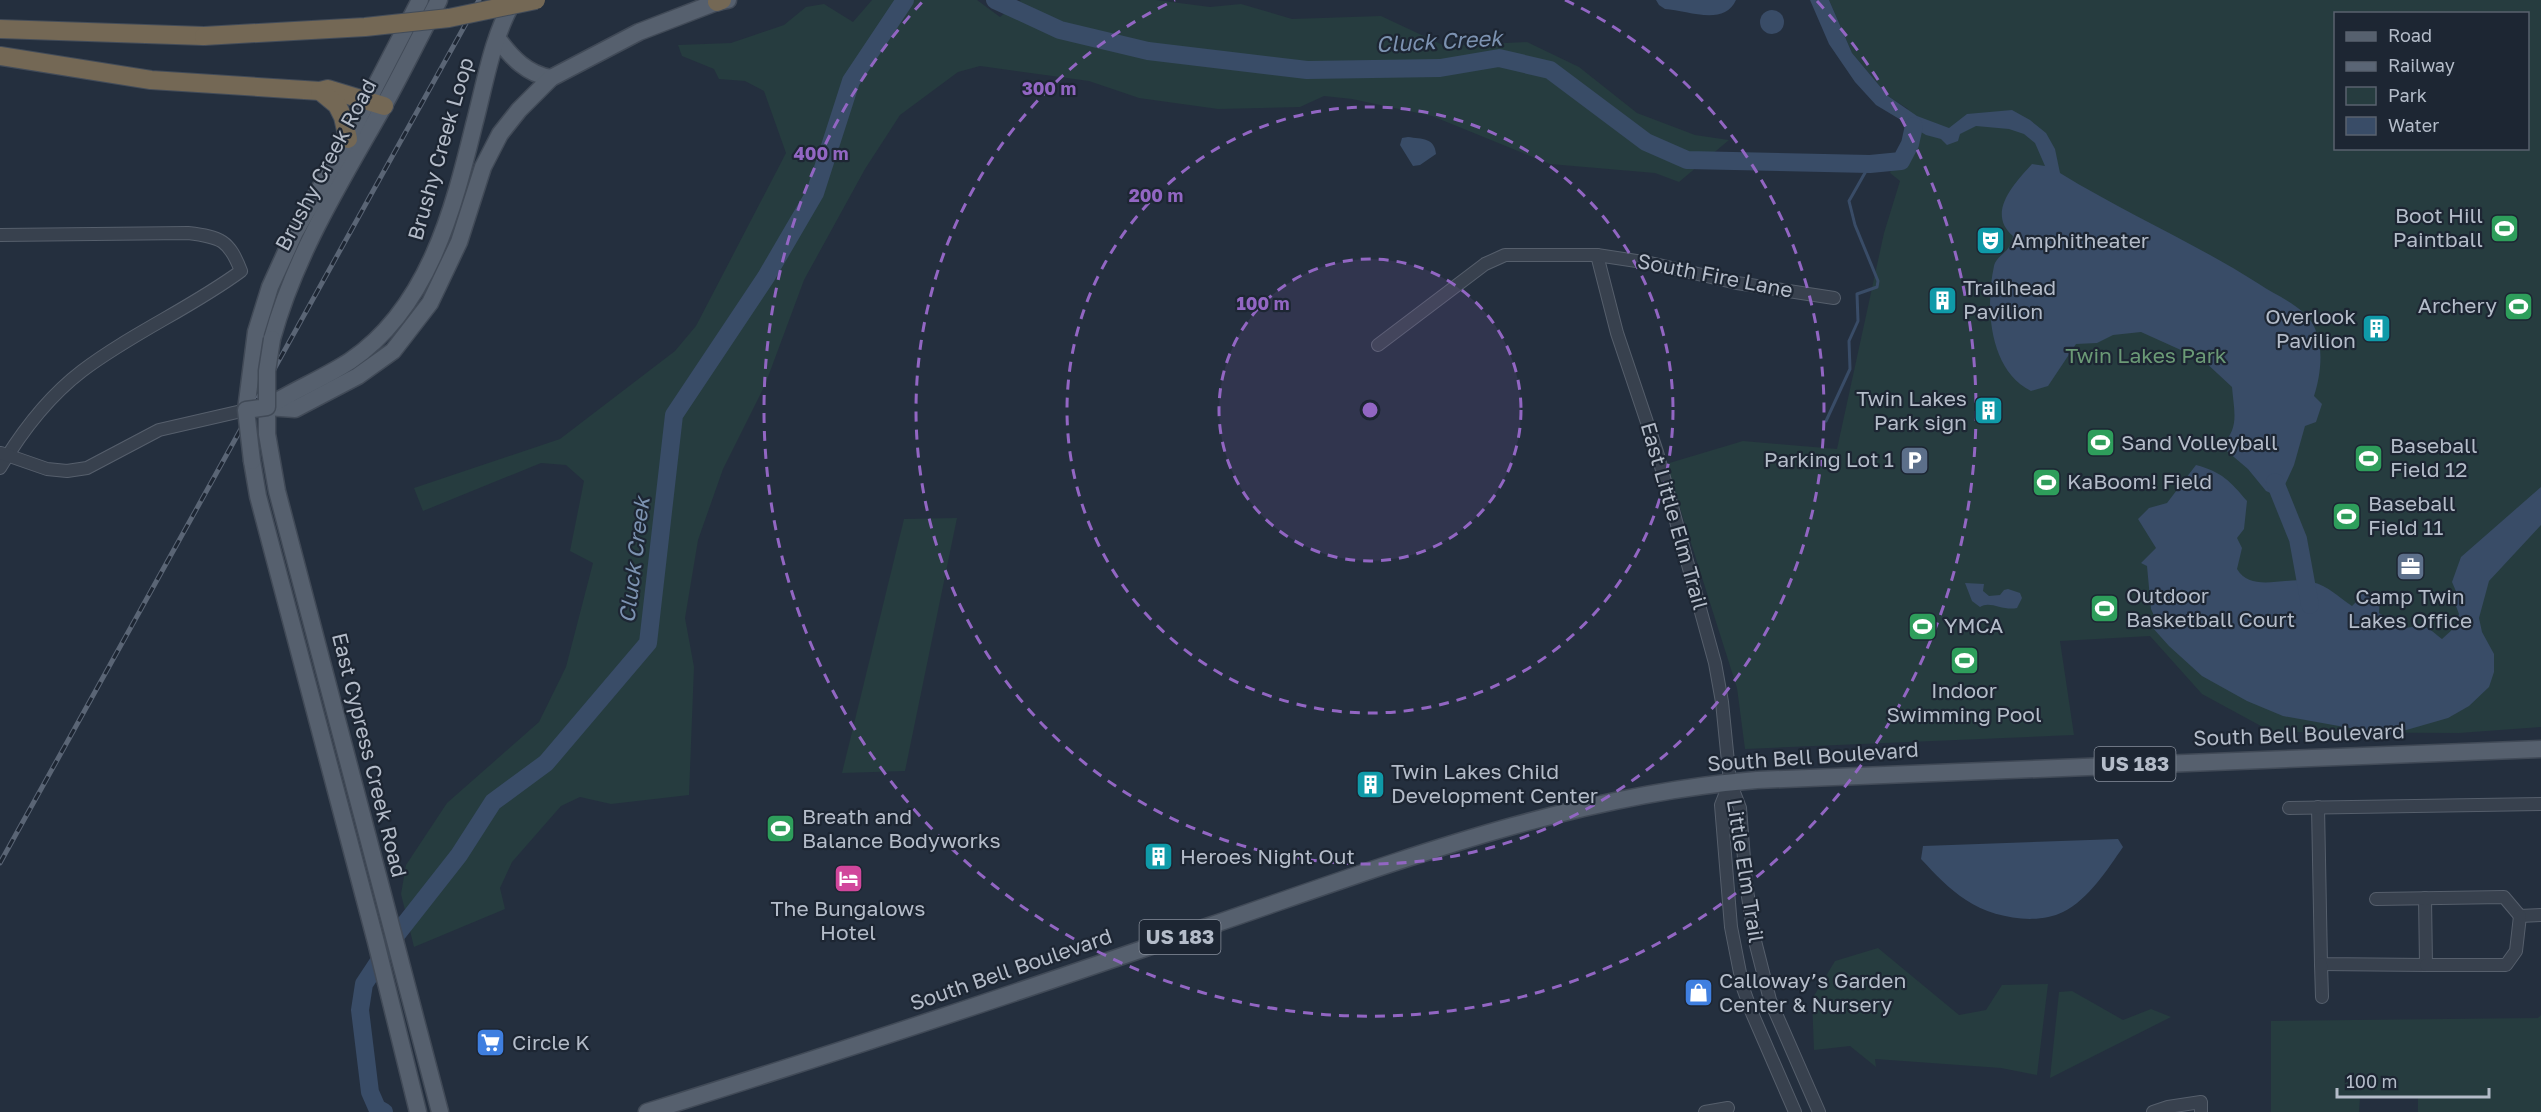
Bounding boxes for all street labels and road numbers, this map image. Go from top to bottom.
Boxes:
street label: Brushy Creek Loop [401,54,479,243]
street label: Brushy Creek Road [269,74,381,255]
street label: South Fire Lane [1635,247,1795,303]
street label: East Little Elm Trail [1636,419,1714,613]
street label: East Cypress Creek Road [327,630,413,880]
street label: South Bell Boulevard [2193,717,2405,751]
street label: South Bell Boulevard [1706,736,1919,776]
road number: US 183 [2094,747,2176,781]
street label: Little Elm Trail [1722,797,1770,944]
road number: US 183 [1140,920,1220,954]
street label: South Bell Boulevard [906,922,1115,1016]

